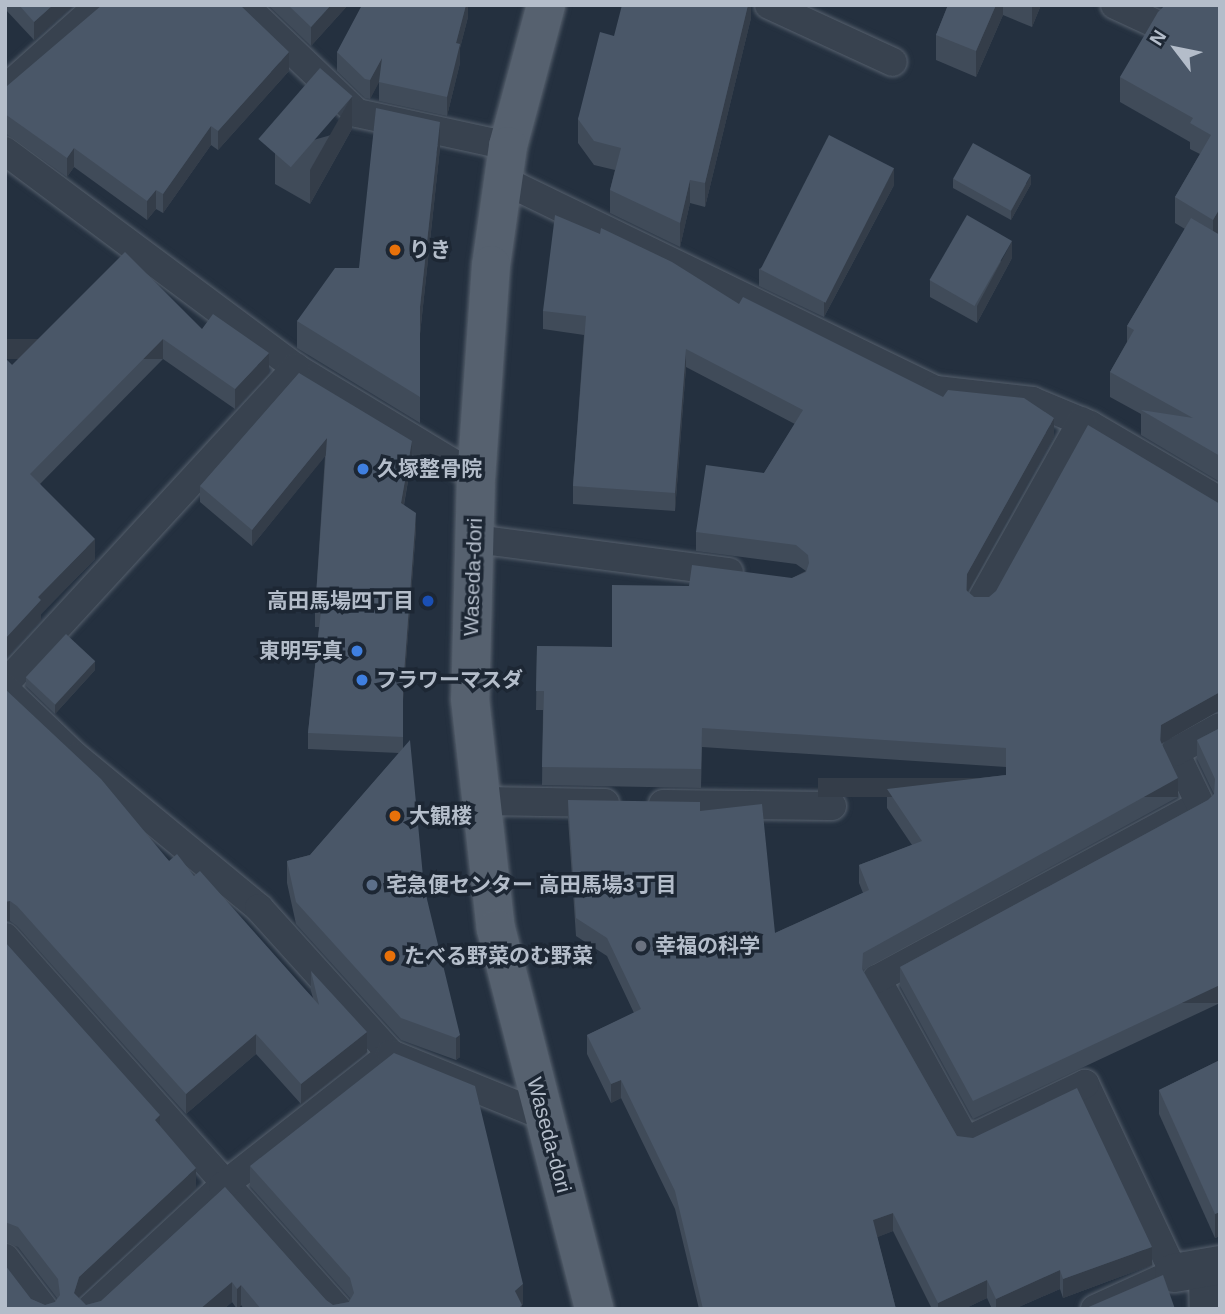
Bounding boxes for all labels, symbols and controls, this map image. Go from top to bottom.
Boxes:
north arrow [1141,14,1211,84]
text: N [1145,26,1170,49]
place label: りき [409,237,451,263]
marker: りき [387,242,403,258]
place label: 久塚整骨院 [377,456,482,482]
marker: 久塚整骨院 [355,461,371,477]
street label: Waseda-dori [458,517,488,637]
place label: 高田馬場四丁目 [267,588,414,614]
marker: 高田馬場四丁目 [420,593,436,609]
place label: 東明写真 [259,638,343,664]
marker: 東明写真 [349,643,365,659]
place label: フラワーマスダ [376,667,523,693]
marker: フラワーマスダ [354,672,370,688]
place label: 大観楼 [409,803,472,829]
marker: 大観楼 [387,808,403,824]
place label: 宅急便センター 高田馬場3丁目 [386,872,677,898]
marker: 宅急便センター 高田馬場3丁目 [364,877,380,893]
place label: 幸福の科学 [655,933,760,959]
marker: 幸福の科学 [633,938,649,954]
place label: たべる野菜のむ野菜 [404,943,593,969]
marker: たべる野菜のむ野菜 [382,948,398,964]
street label: Waseda-dori [522,1075,576,1195]

